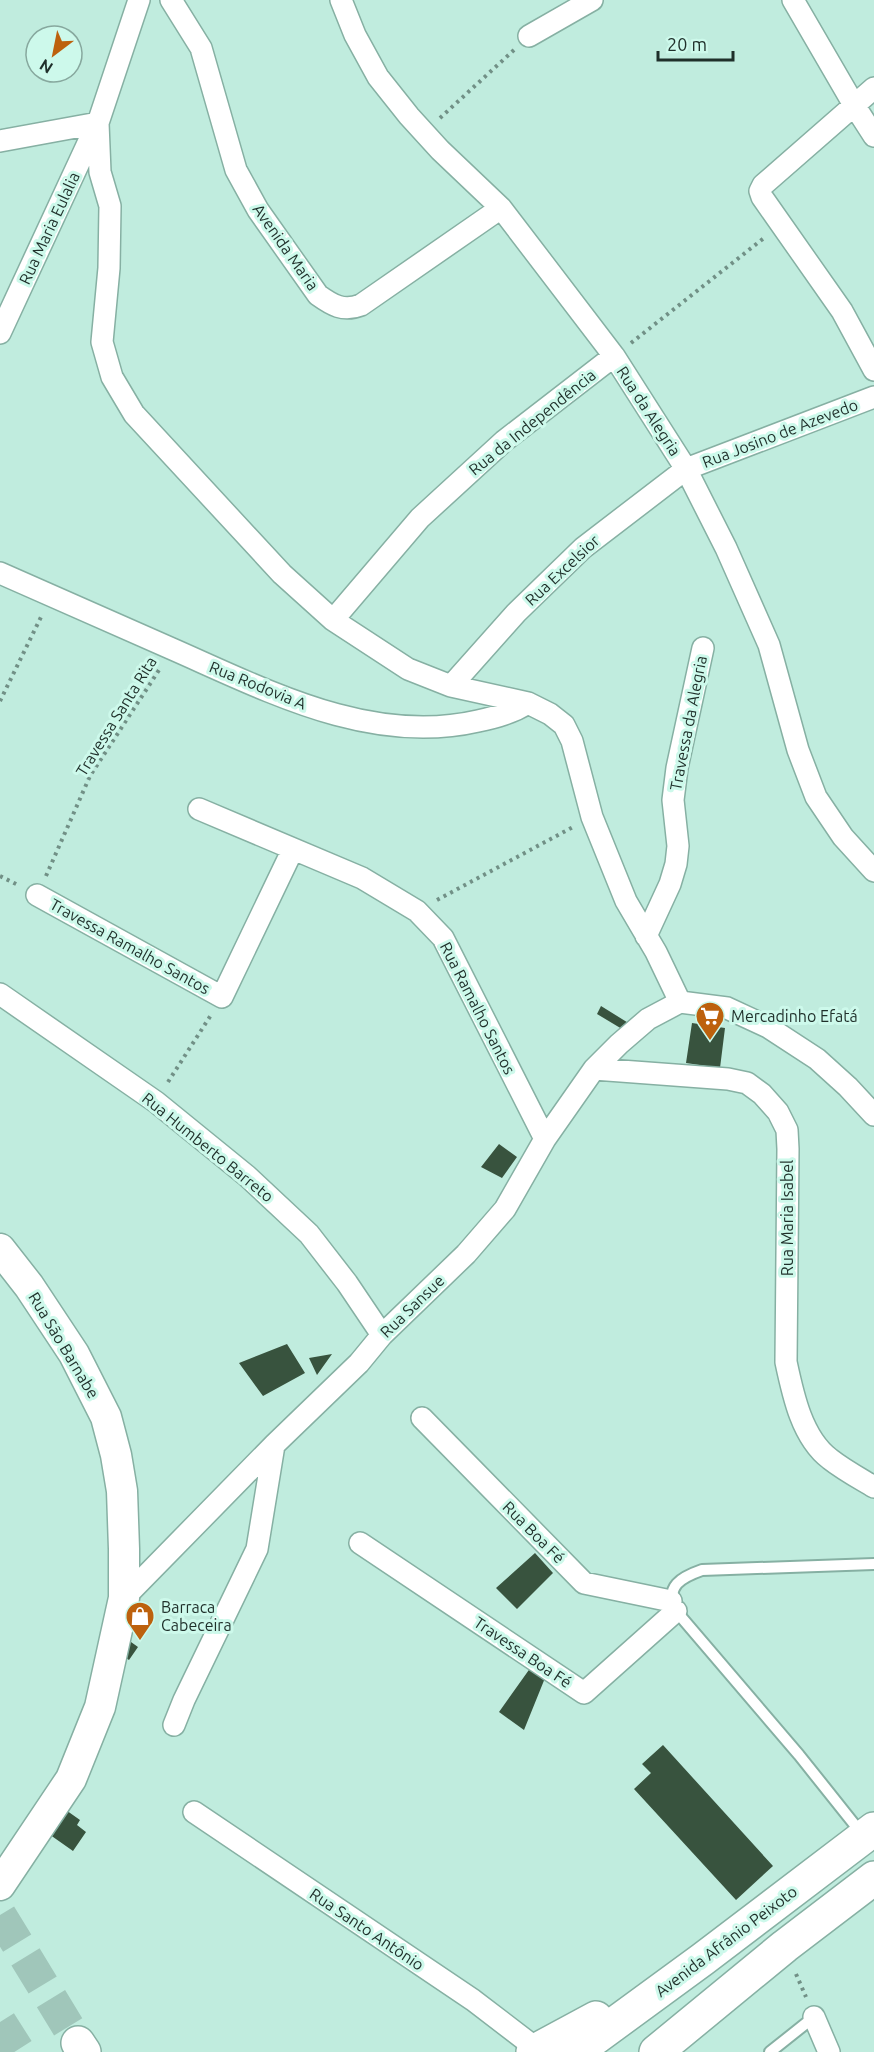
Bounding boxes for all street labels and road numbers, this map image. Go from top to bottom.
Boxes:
street label: Rua Maria Eulalia [15,169,83,287]
street label: Avenida Maria [250,200,322,294]
street label: Rua da Alegria [613,363,685,459]
street label: Rua da Independência [465,365,599,479]
street label: Rua Josino de Azevedo [700,395,860,471]
street label: Rua Excelsior [521,531,603,609]
street label: Travessa Santa Rita [72,653,160,779]
street label: Travessa da Alegria [666,654,710,792]
street label: Rua Rodovia A [207,657,310,713]
street label: Travessa Ramalho Santos [47,895,213,997]
street label: Rua Ramalho Santos [437,939,519,1077]
street label: Rua Humberto Barreto [139,1089,277,1205]
street label: Rua Maria Isabel [778,1160,796,1276]
street label: Rua Sansue [376,1271,448,1341]
street label: Rua São Barnabe [25,1289,103,1401]
street label: Rua Boa Fé [499,1497,569,1567]
street label: Travessa Boa Fé [471,1613,575,1691]
street label: Avenida Afrânio Peixoto [652,1882,800,2000]
street label: Rua Santo Antônio [307,1884,427,1974]

